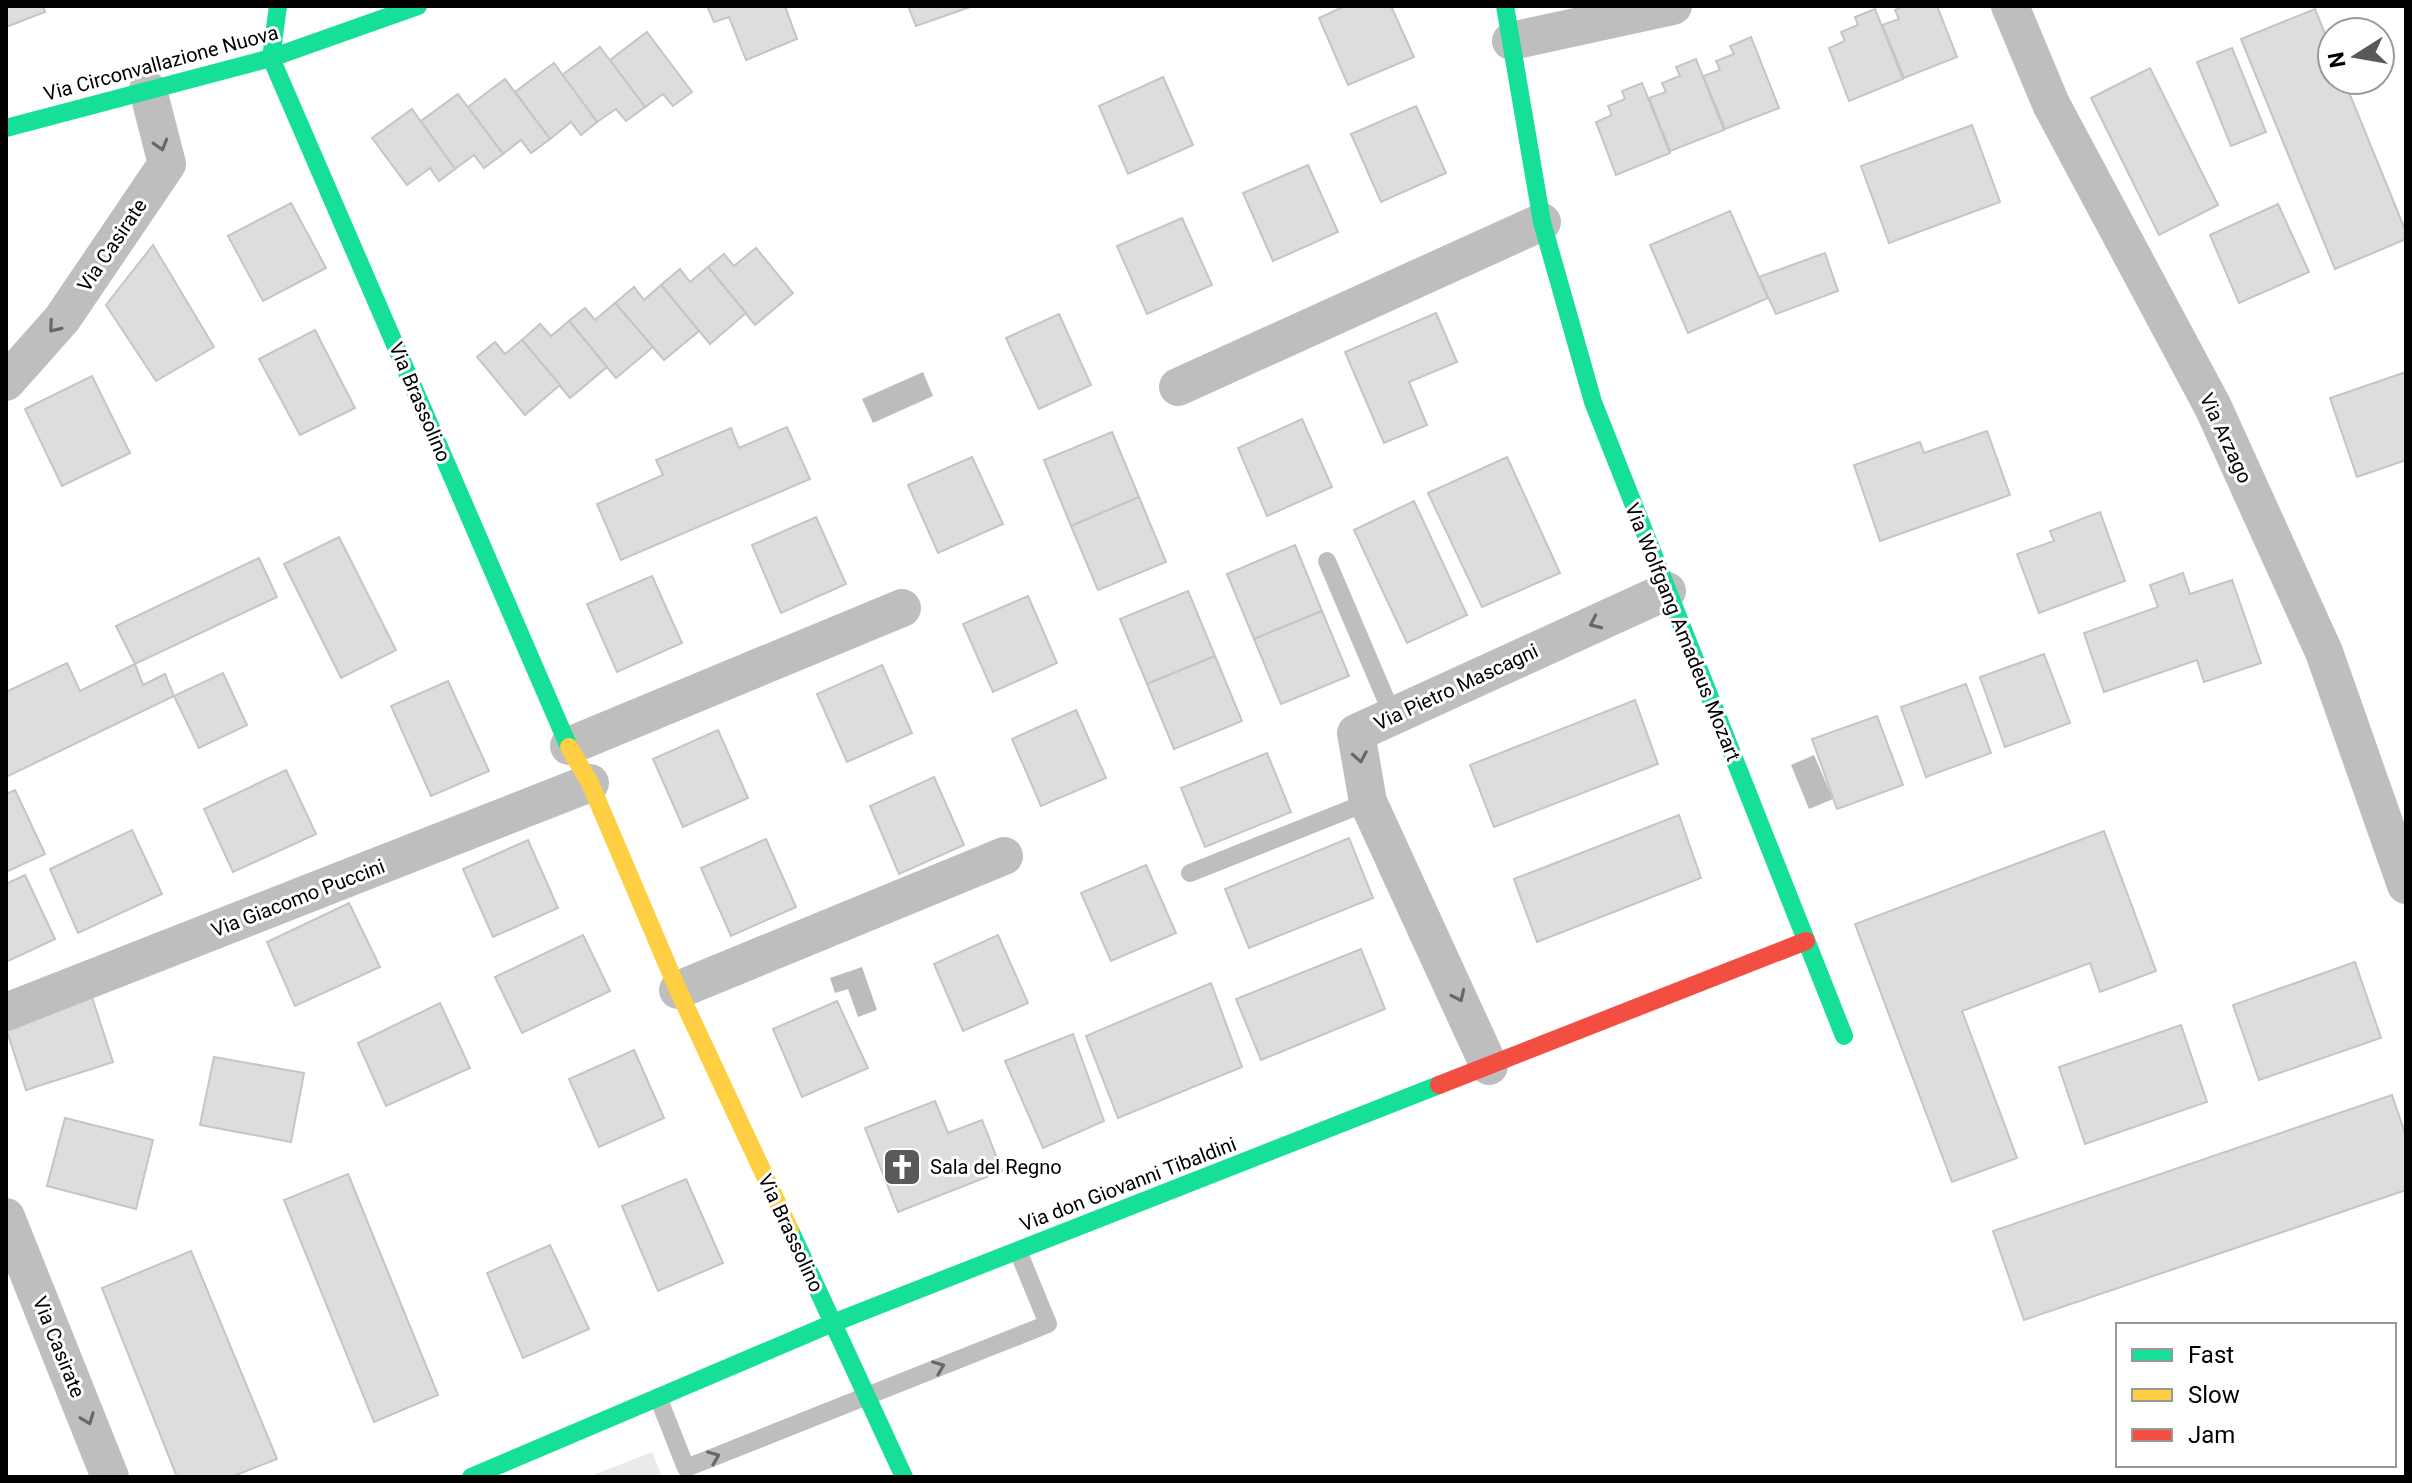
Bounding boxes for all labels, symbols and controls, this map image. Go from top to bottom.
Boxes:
north arrow [2316,16,2396,96]
street label: Via Circonvallazione Nuova [41,20,281,106]
text: N [2323,50,2351,70]
one-way arrow [152,137,168,151]
street label: Via Casirate [72,194,152,296]
one-way arrow [49,318,64,333]
street label: Via Brassolino [384,339,456,465]
street label: Via Arzago [2195,389,2257,487]
street label: Via Wolfgang Amadeus Mozart [1620,499,1746,765]
one-way arrow [1589,613,1604,629]
street label: Via Pietro Mascagni [1370,638,1542,736]
one-way arrow [1351,750,1368,764]
street label: Via Giacomo Puccini [208,854,388,942]
one-way arrow [1449,988,1465,1002]
street label: Via don Giovanni Tibaldini [1017,1132,1239,1236]
church icon: Sala del Regno [881,1146,923,1188]
place label: Sala del Regno [930,1155,1062,1179]
street label: Via Brassolino [753,1170,829,1296]
street label: Via Casirate [28,1293,90,1401]
legend [2116,1323,2396,1467]
text: Fast [2188,1341,2234,1369]
one-way arrow [931,1361,945,1377]
text: Slow [2188,1381,2240,1409]
one-way arrow [78,1411,95,1425]
text: Jam [2188,1421,2235,1449]
one-way arrow [706,1450,720,1467]

